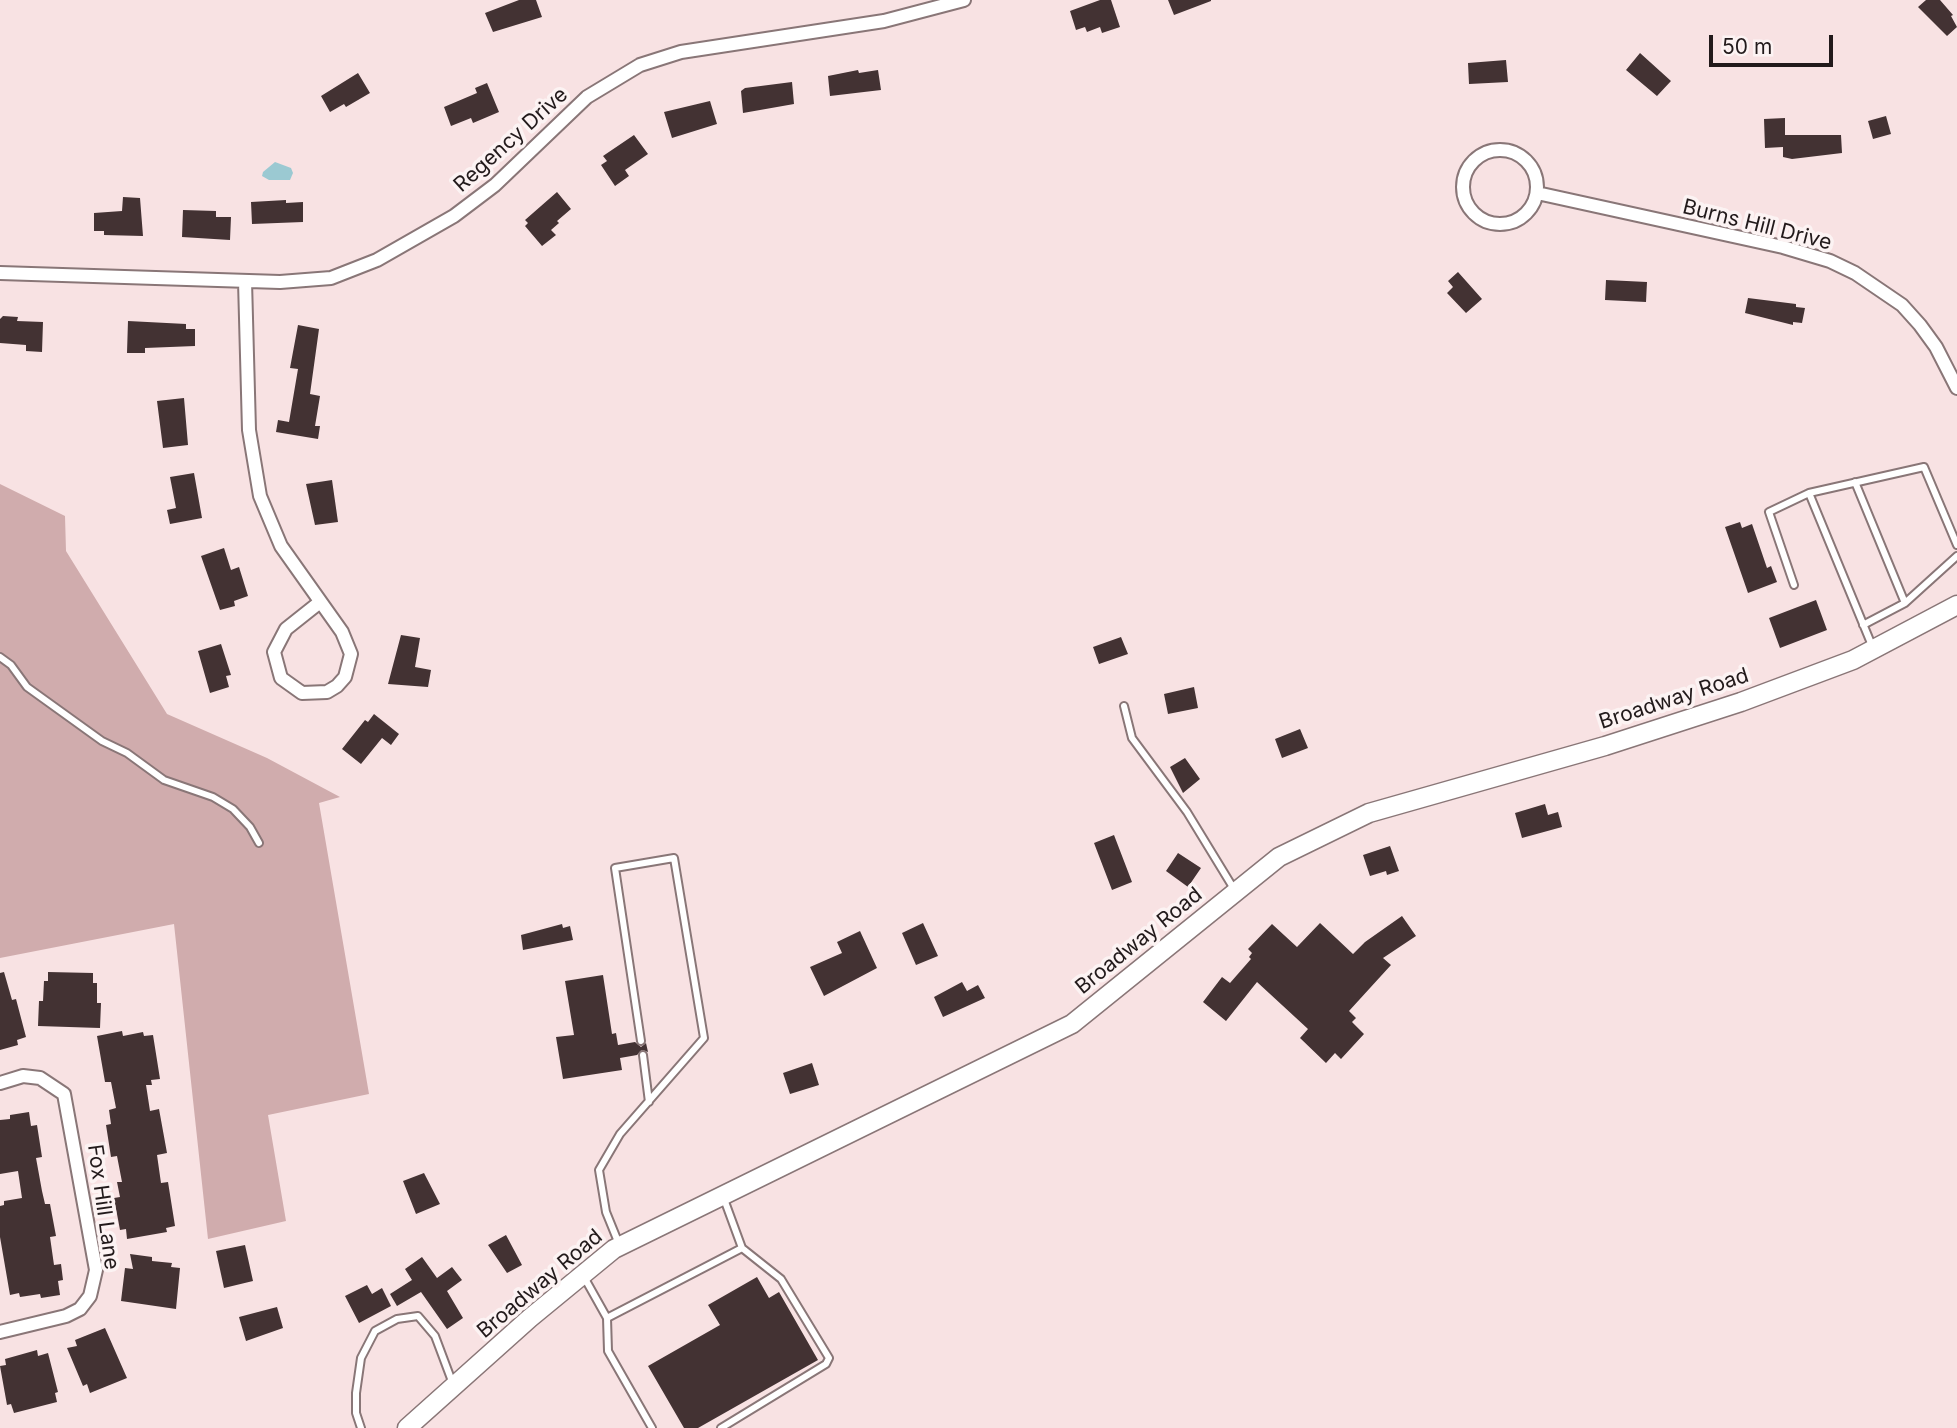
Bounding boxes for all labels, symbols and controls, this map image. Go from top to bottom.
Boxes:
scale bar [1712,21,1836,65]
text: 50 m [1722,34,1772,59]
street label: Regency Drive [449,82,573,198]
street label: Burns Hill Drive [1680,194,1834,256]
street label: Broadway Road [1596,663,1752,735]
street label: Broadway Road [1071,882,1207,1000]
street label: Fox Hill Lane [82,1143,124,1271]
street label: Broadway Road [472,1224,608,1344]

